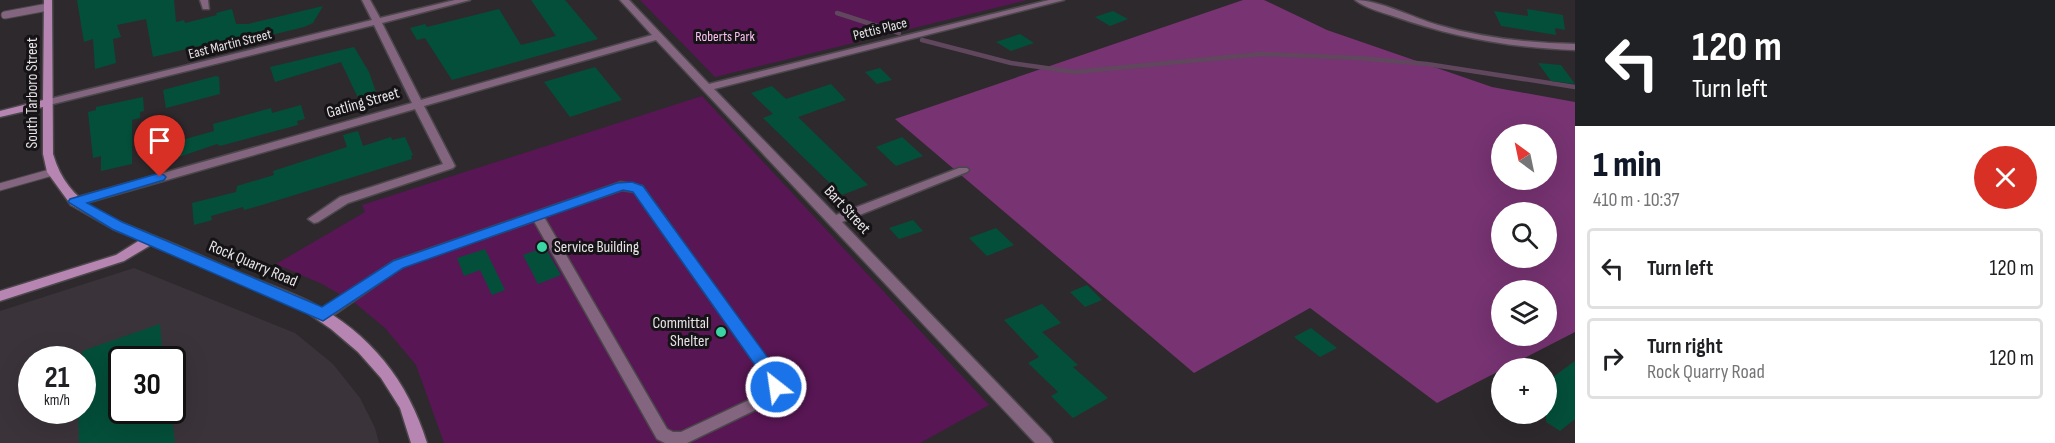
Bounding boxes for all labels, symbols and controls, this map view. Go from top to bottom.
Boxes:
street label: Pettis Place [851,14,909,44]
text: 120 m [1692,22,1782,73]
icon: left [1593,24,1671,102]
street label: East Martin Street [187,25,273,63]
park label: Roberts Park [695,28,755,45]
street label: South Tarboro Street [23,37,42,149]
text: Turn left [1692,73,1768,105]
street label: Gatling Street [324,84,402,122]
pin [134,115,185,177]
icon: arrive [143,124,176,157]
north arrow [1491,124,1557,190]
map controls [1491,124,1557,424]
text: 1 min [1593,144,1661,187]
button: close [1974,146,2037,209]
street label: Bart Street [820,182,874,238]
text: 410 m · 10:37 [1593,188,1680,212]
button: search [1491,202,1557,268]
street label: Rock Quarry Road [206,237,300,291]
place label: Service Building [554,238,639,257]
marker: Service Building [535,240,549,254]
icon: left [1596,252,1629,285]
text: Turn left [1647,255,1713,282]
text: 120 m [1990,255,2034,282]
button: layers [1491,280,1557,346]
place label: Committal Shelter [652,314,709,351]
marker: Committal Shelter [714,325,728,339]
text: Turn right [1647,333,1723,360]
icon: right [1596,342,1629,375]
text: 120 m [1990,345,2034,372]
speed limit sign: 30 [108,346,186,424]
position arrow [744,355,808,419]
button: + [1491,358,1557,424]
text: 21 [45,360,69,396]
text: Rock Quarry Road [1647,360,1765,384]
text: km/h [44,391,70,410]

